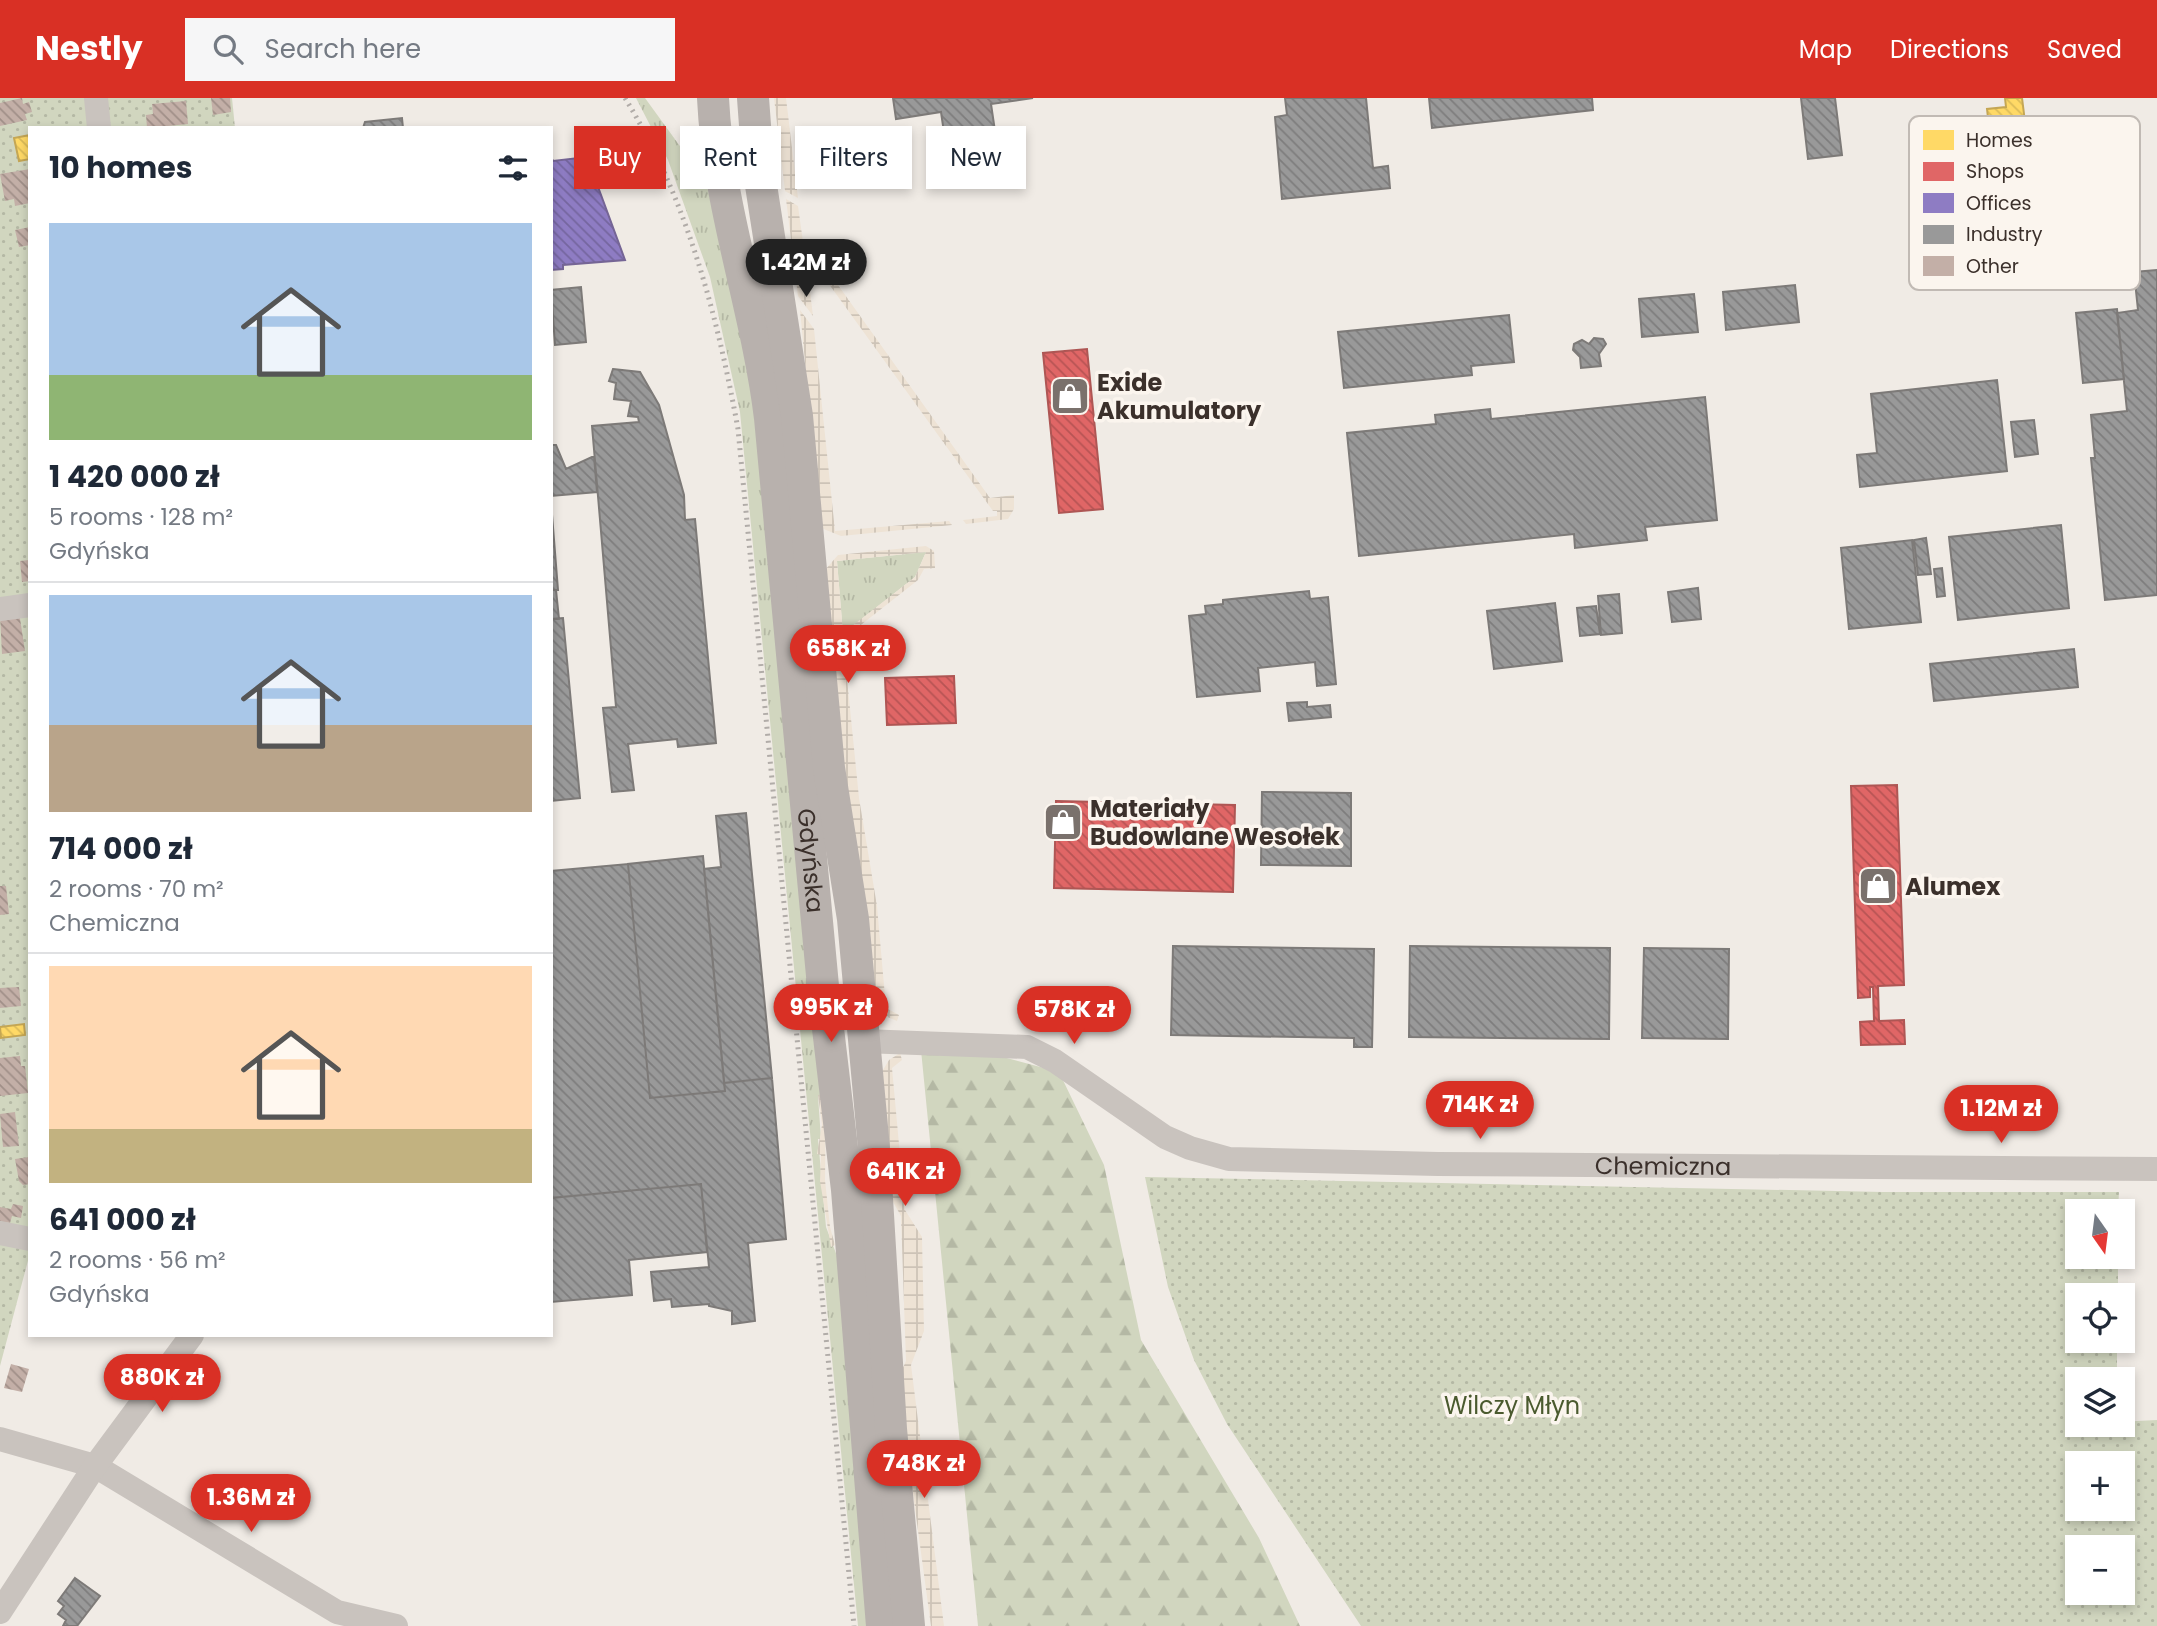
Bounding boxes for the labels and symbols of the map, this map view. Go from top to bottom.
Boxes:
legend [1909,116,2140,290]
text: Homes [1966,127,2033,154]
text: Shops [1966,158,2024,185]
text: Offices [1966,190,2031,217]
text: Industry [1966,221,2043,248]
pin: 1.42M zł [734,240,878,299]
text: Other [1966,253,2019,280]
place label: Exide Akumulatory [1097,366,1262,427]
shop icon: Exide Akumulatory [1049,375,1091,417]
pin: 658K zł [783,626,913,685]
place label: Materiały Budowlane Wesołek [1090,792,1340,853]
shop icon: Materiały Budowlane Wesołek [1042,801,1084,843]
street label: Gdyńska [790,807,833,914]
shop icon: Alumex [1857,865,1899,907]
place label: Alumex [1905,870,2001,903]
pin: 995K zł [766,984,896,1044]
pin: 578K zł [1009,986,1139,1046]
pin: 714K zł [1415,1082,1545,1141]
pin: 1.12M zł [1929,1086,2073,1145]
pin: 641K zł [840,1148,970,1208]
street label: Chemiczna [1595,1149,1731,1183]
north arrow [2065,1199,2135,1269]
pin: 880K zł [97,1354,227,1414]
park label: Wilczy Młyn [1444,1389,1580,1422]
pin: 748K zł [859,1440,989,1500]
pin: 1.36M zł [179,1474,323,1534]

